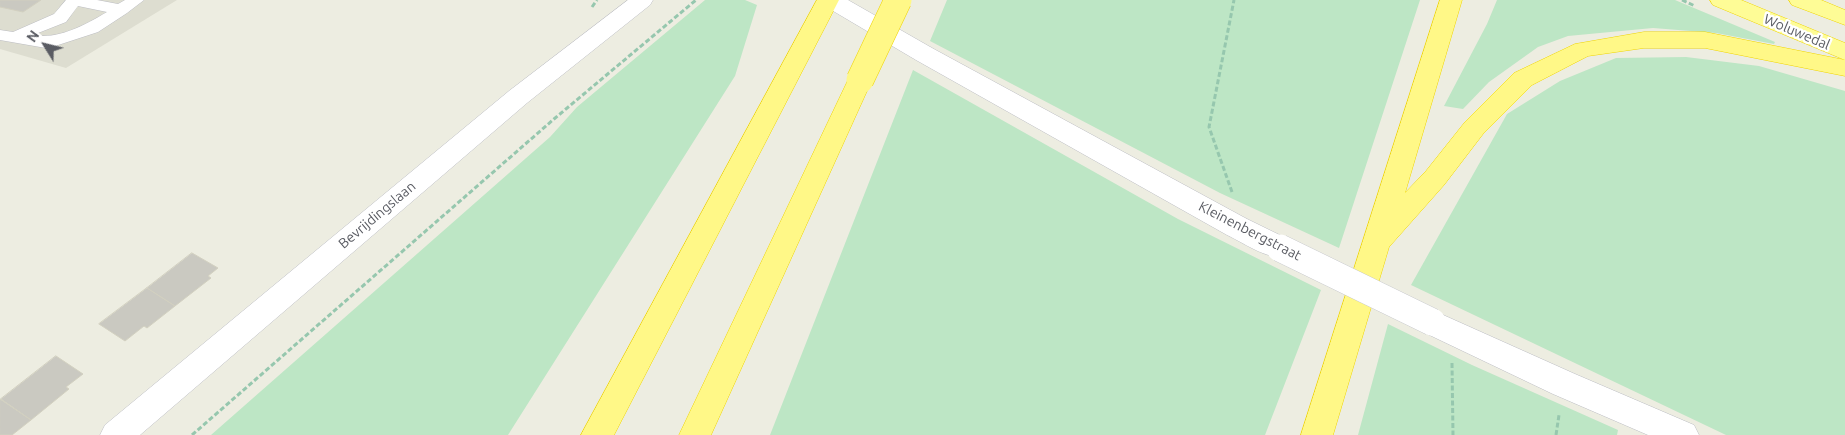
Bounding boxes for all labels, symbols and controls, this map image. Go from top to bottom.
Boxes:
street label: Woluwedal [1761,11,1833,53]
north arrow [20,20,70,70]
text: N [23,27,42,45]
street label: Bevrijdingslaan [335,178,419,252]
street label: Kleinenbergstraat [1196,198,1304,264]

